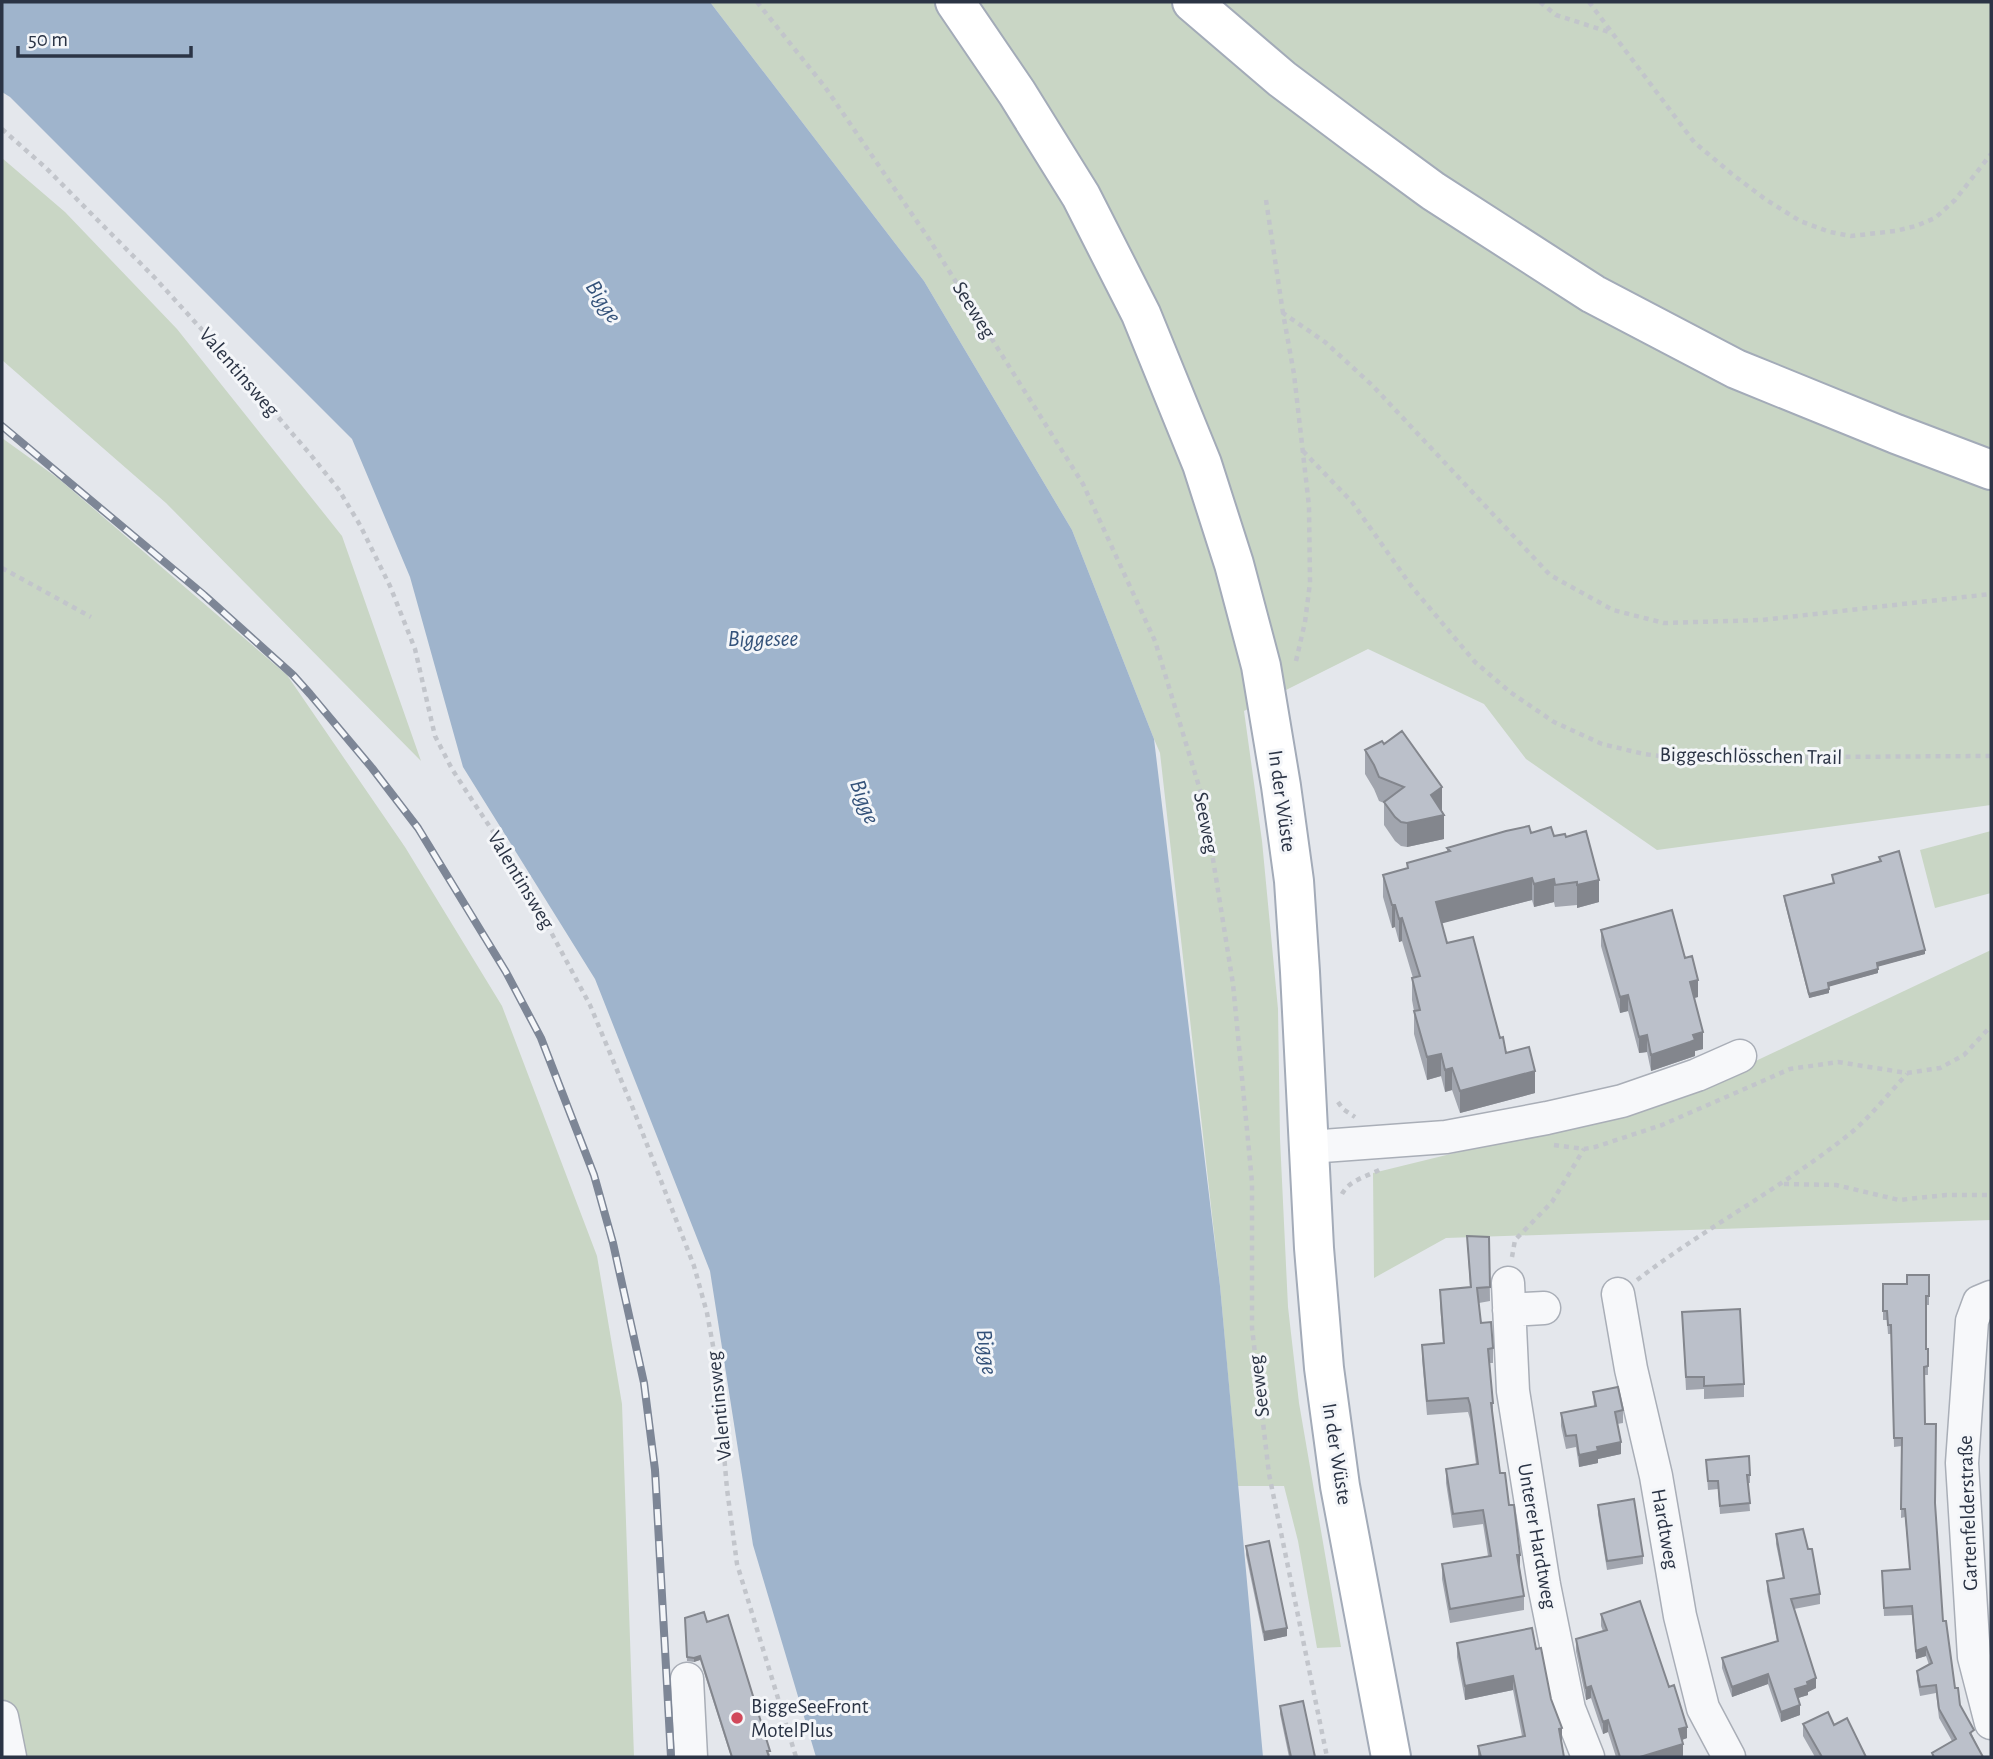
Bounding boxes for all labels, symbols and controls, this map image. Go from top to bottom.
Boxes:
scale bar [18,14,191,58]
text: 50 m [28,29,68,50]
water label: Bigge [581,277,625,328]
street label: Seeweg [949,278,1000,343]
street label: Valentinsweg [195,324,284,421]
water label: Biggesee [728,628,799,651]
street label: Biggeschlösschen Trail [1659,744,1843,768]
street label: In der Wüste [1264,749,1300,853]
water label: Bigge [845,777,883,828]
street label: Seeweg [1190,790,1222,856]
street label: Valentinsweg [484,827,559,933]
water label: Bigge [971,1328,1001,1377]
street label: Valentinsweg [703,1349,735,1462]
street label: Seeweg [1245,1353,1273,1418]
street label: In der Wüste [1319,1402,1355,1506]
street label: Gartenfelderstraße [1955,1435,1981,1591]
street label: Unterer Hardtweg [1514,1461,1560,1611]
street label: Hardtweg [1648,1487,1683,1572]
place label: BiggeSeeFront MotelPlus [751,1696,869,1741]
marker: BiggeSeeFront MotelPlus [729,1710,745,1726]

